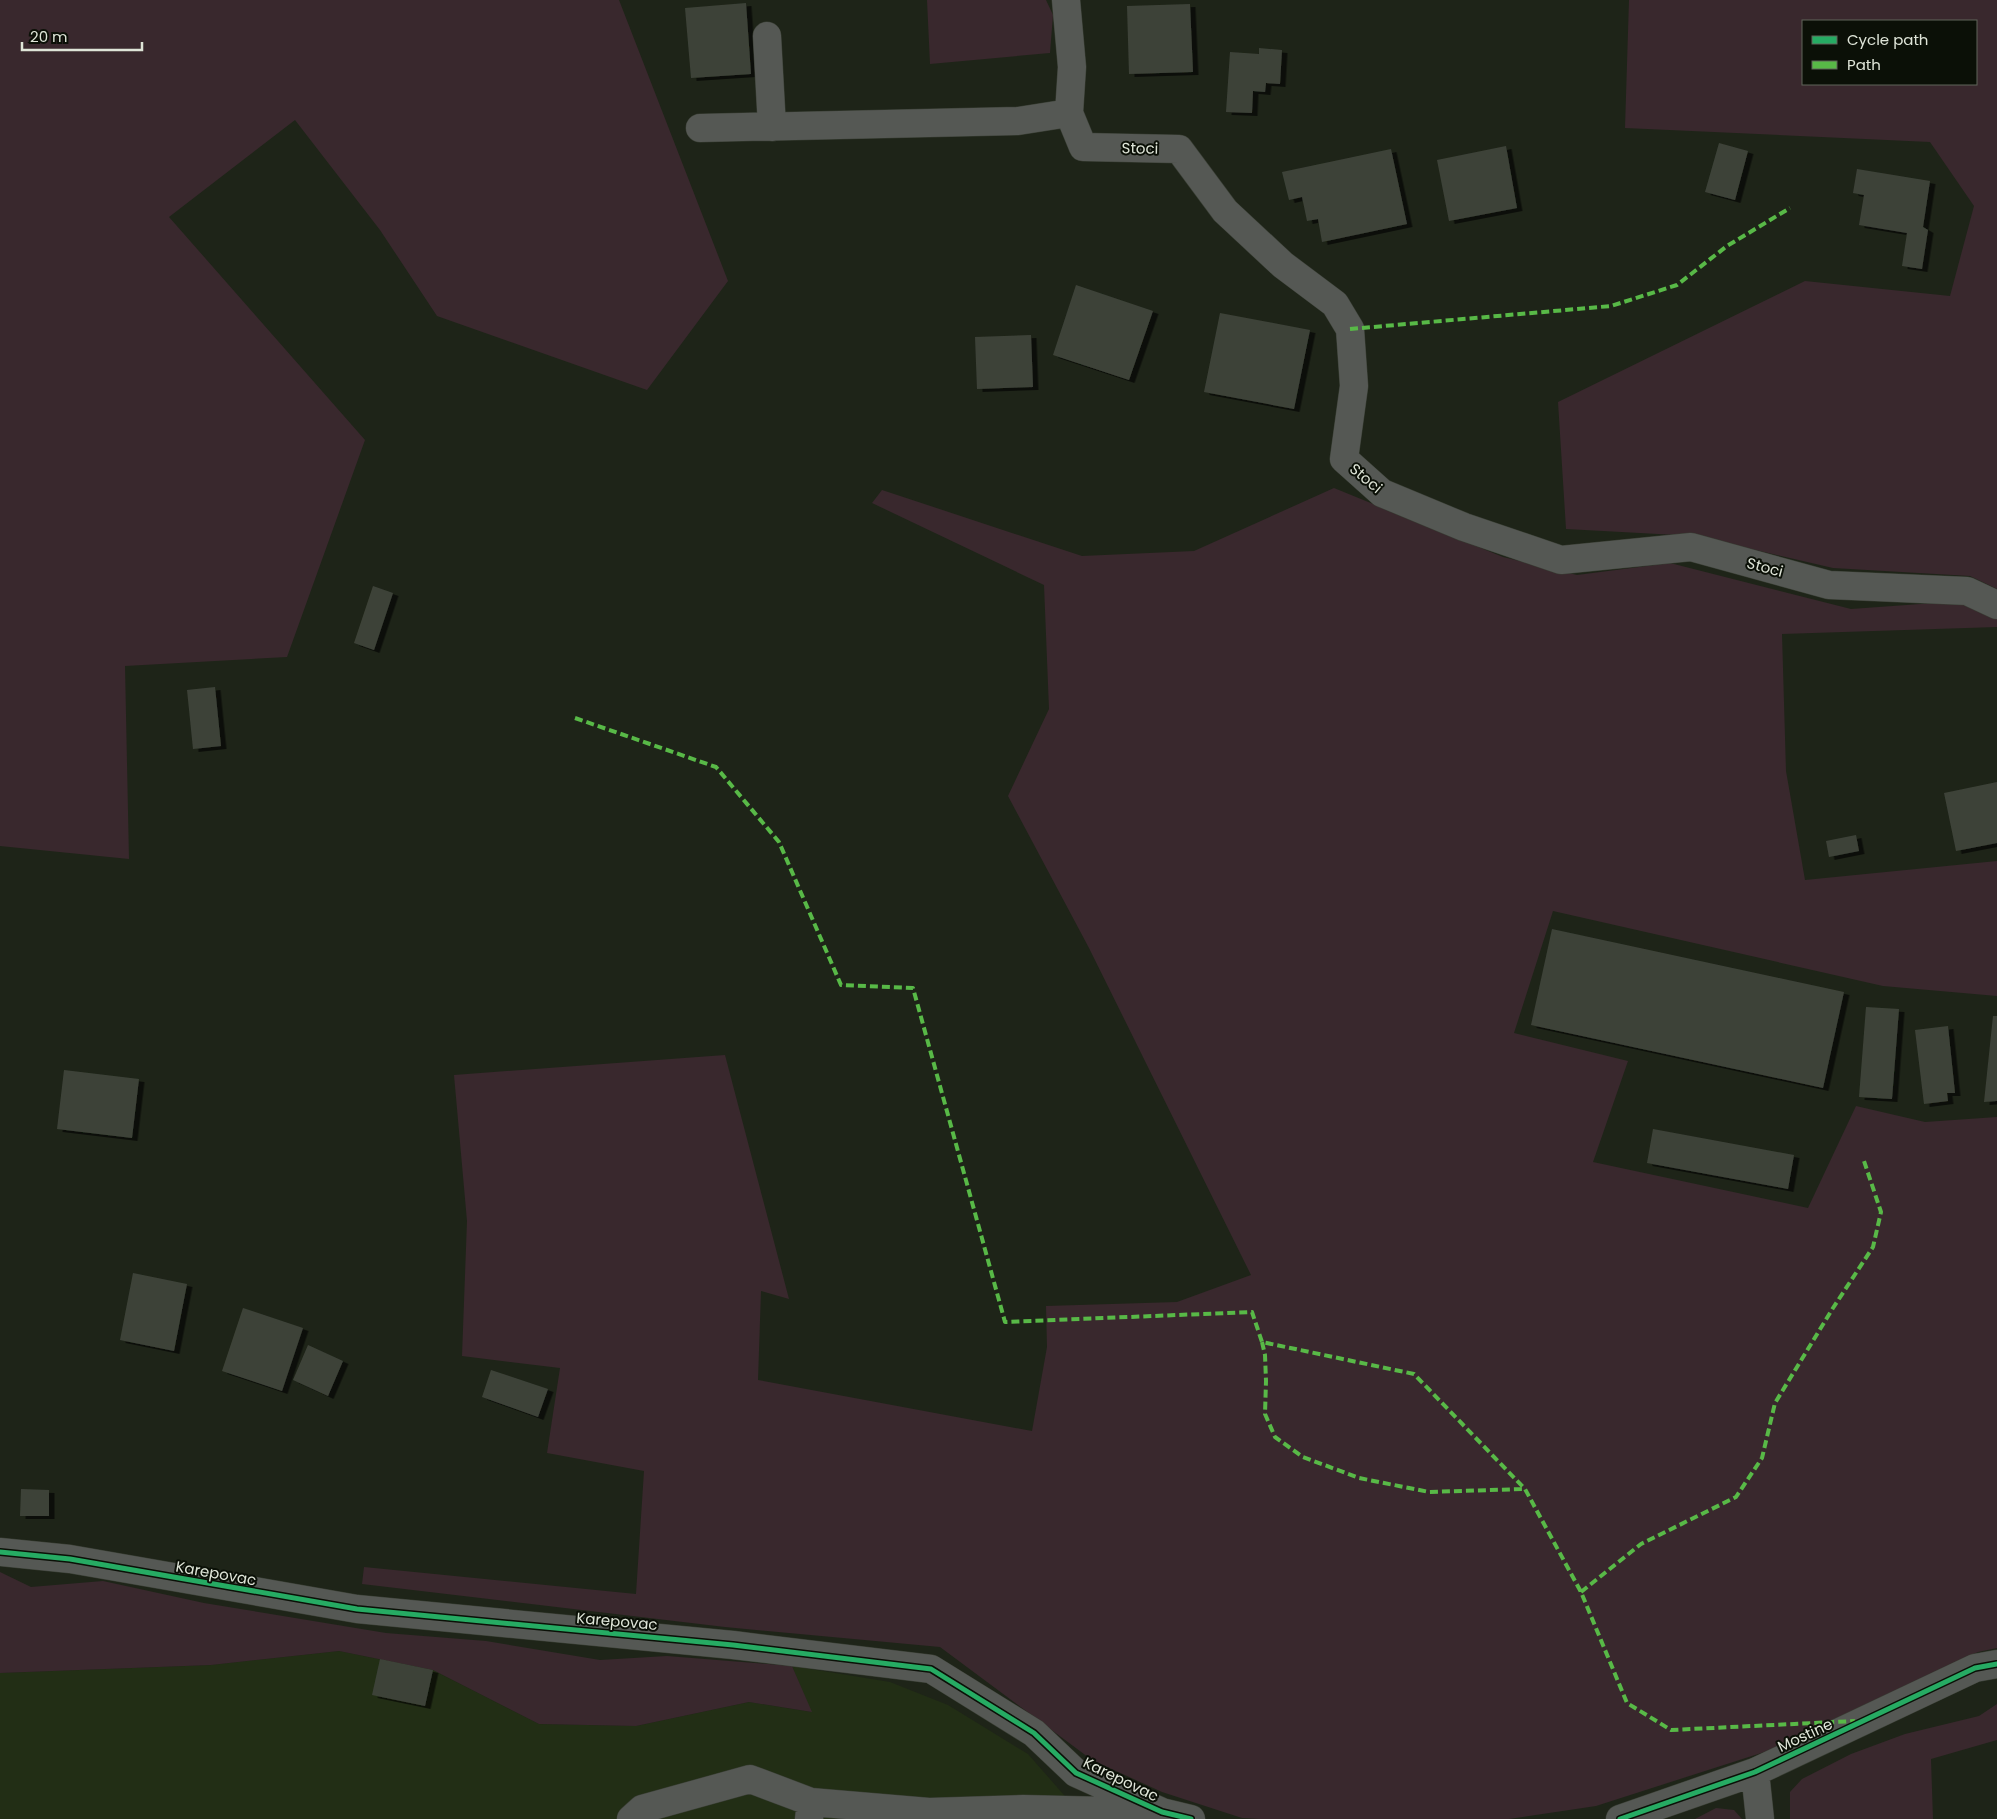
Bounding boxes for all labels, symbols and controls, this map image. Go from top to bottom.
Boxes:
scale bar [22,20,142,52]
legend [1802,20,1977,85]
text: 20 m [30,26,68,47]
text: Cycle path [1847,29,1928,50]
text: Path [1847,54,1881,75]
street label: Stoci [1121,137,1159,159]
street label: Stoci [1345,458,1387,498]
street label: Stoci [1745,552,1785,582]
street label: Karepovac [174,1556,258,1590]
street label: Karepovac [576,1607,658,1635]
street label: Mostine [1774,1713,1836,1757]
street label: Karepovac [1080,1752,1162,1806]

